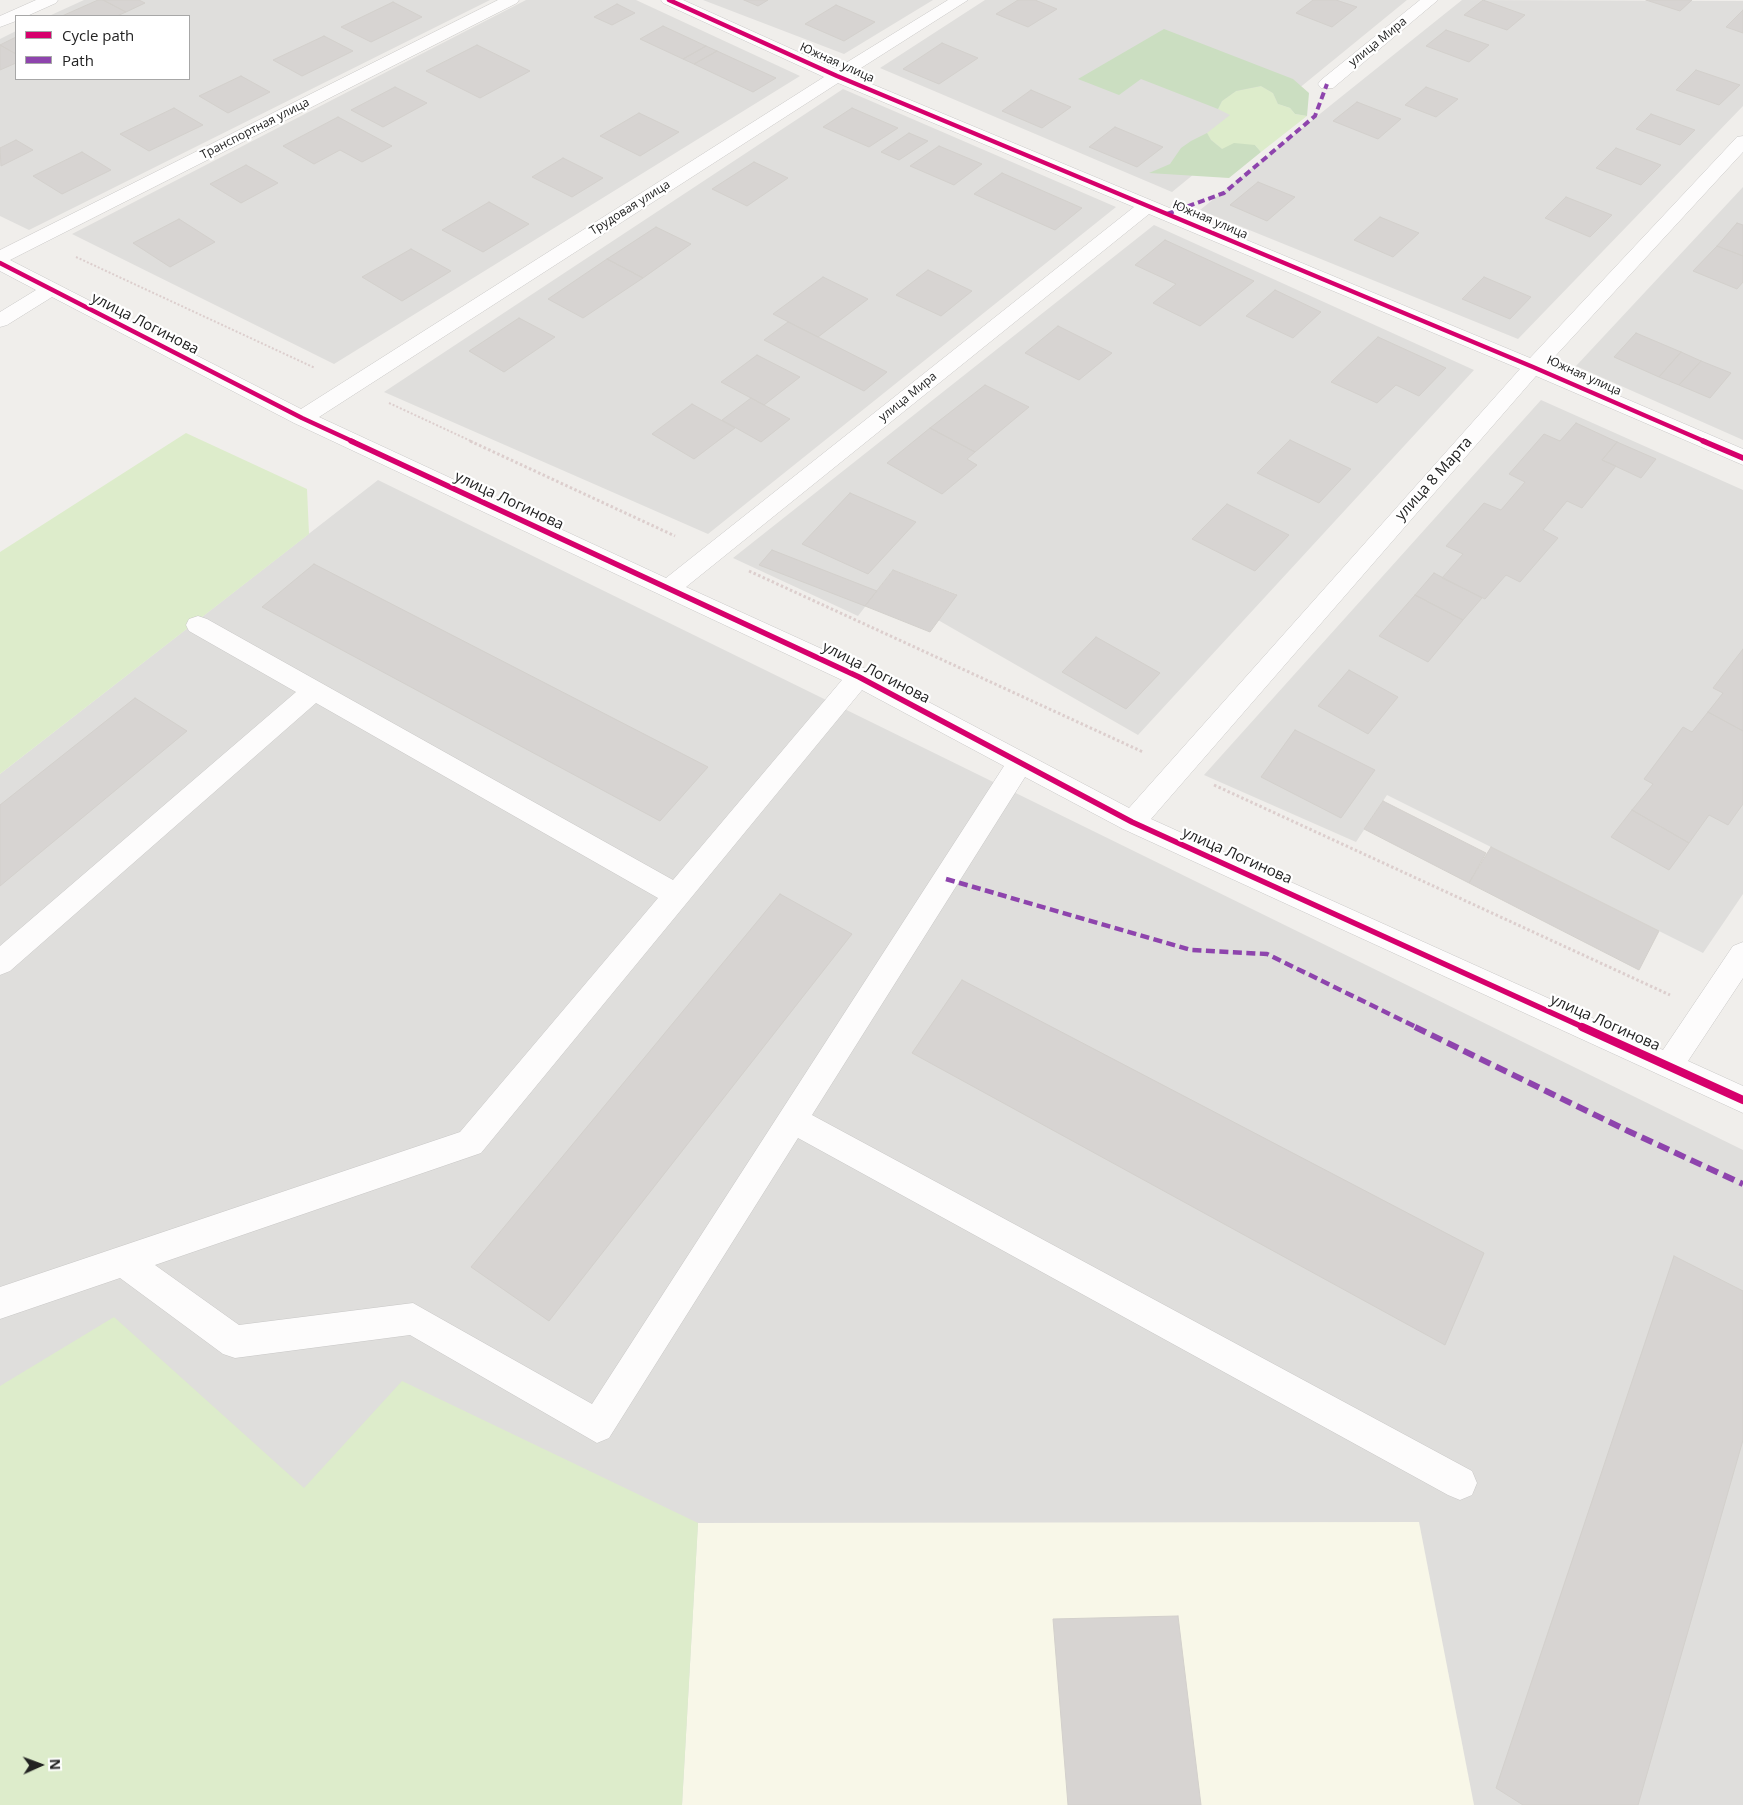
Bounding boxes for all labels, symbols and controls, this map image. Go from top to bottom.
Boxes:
street label: улица Мира [1346,14,1410,70]
legend [15,15,190,80]
text: Cycle path [62,25,134,45]
street label: Южная улица [797,40,877,86]
text: Path [62,50,94,70]
street label: Транспортная улица [198,95,312,163]
street label: Трудовая улица [587,177,673,239]
street label: Южная улица [1170,198,1250,242]
street label: улица Логинова [88,289,202,359]
street label: Южная улица [1544,353,1624,399]
street label: улица Мира [876,369,940,425]
street label: улица 8 Марта [1392,434,1476,524]
street label: улица Логинова [452,468,566,534]
street label: улица Логинова [819,638,933,708]
street label: улица Логинова [1179,824,1295,888]
street label: улица Логинова [1547,991,1663,1055]
north arrow [15,1740,65,1790]
text: N [46,1758,65,1770]

